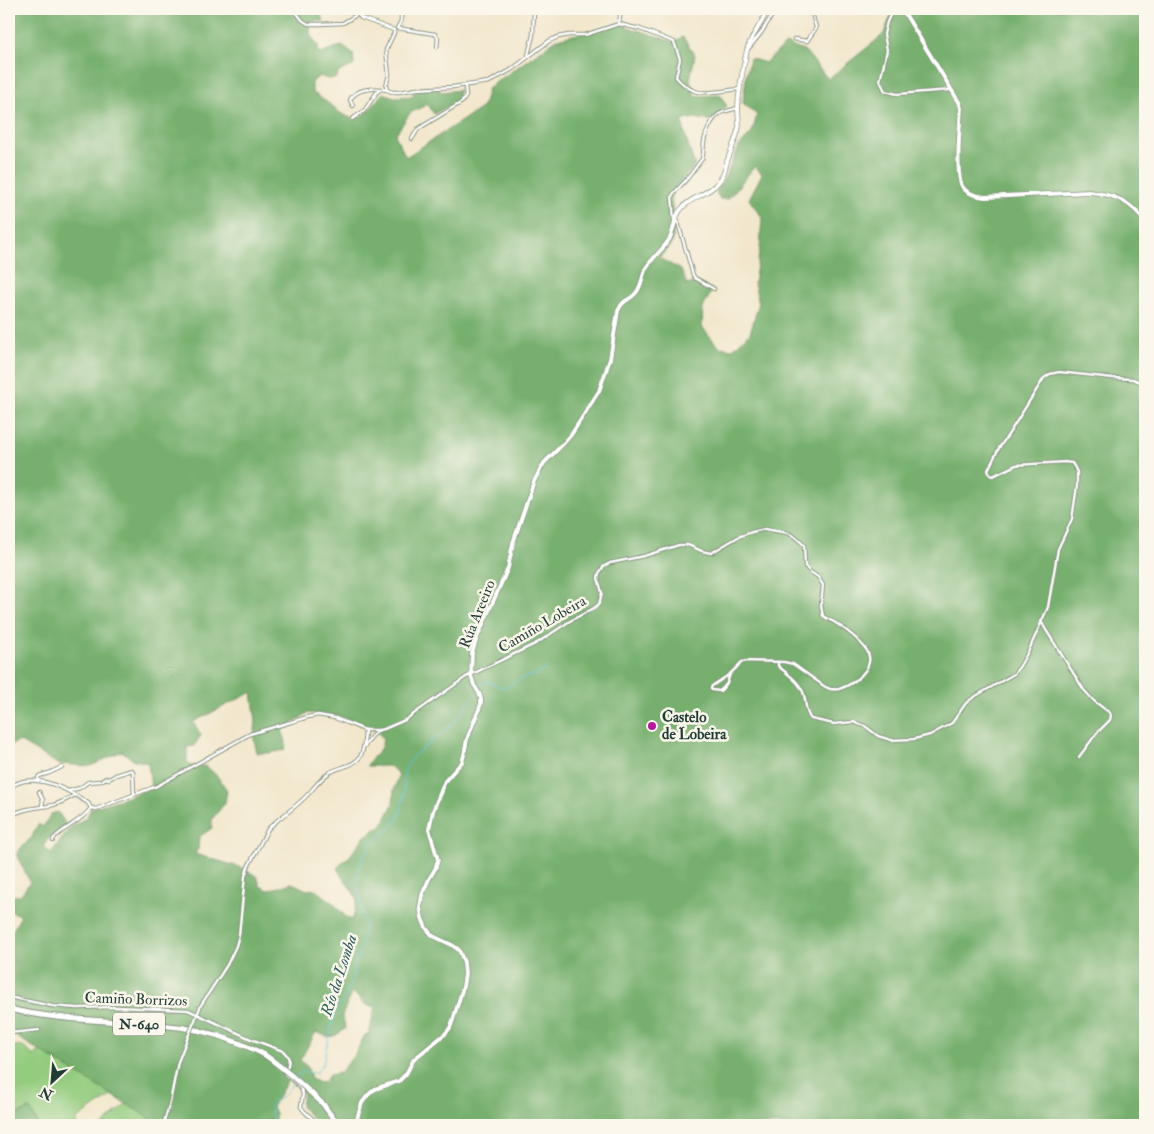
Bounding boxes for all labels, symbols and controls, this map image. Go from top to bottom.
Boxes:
street label: Rúa Areeiro [455,577,500,651]
street label: Camiño Lobeira [495,591,590,657]
place label: Castelo de Lobeira [662,708,727,744]
marker: Castelo de Lobeira [646,720,658,732]
water label: Río da Lomba [316,932,361,1019]
street label: Camiño Borrizos [84,988,188,1011]
road number: N-640 [113,1012,165,1036]
north arrow [28,1056,78,1106]
text: N [37,1083,57,1104]

